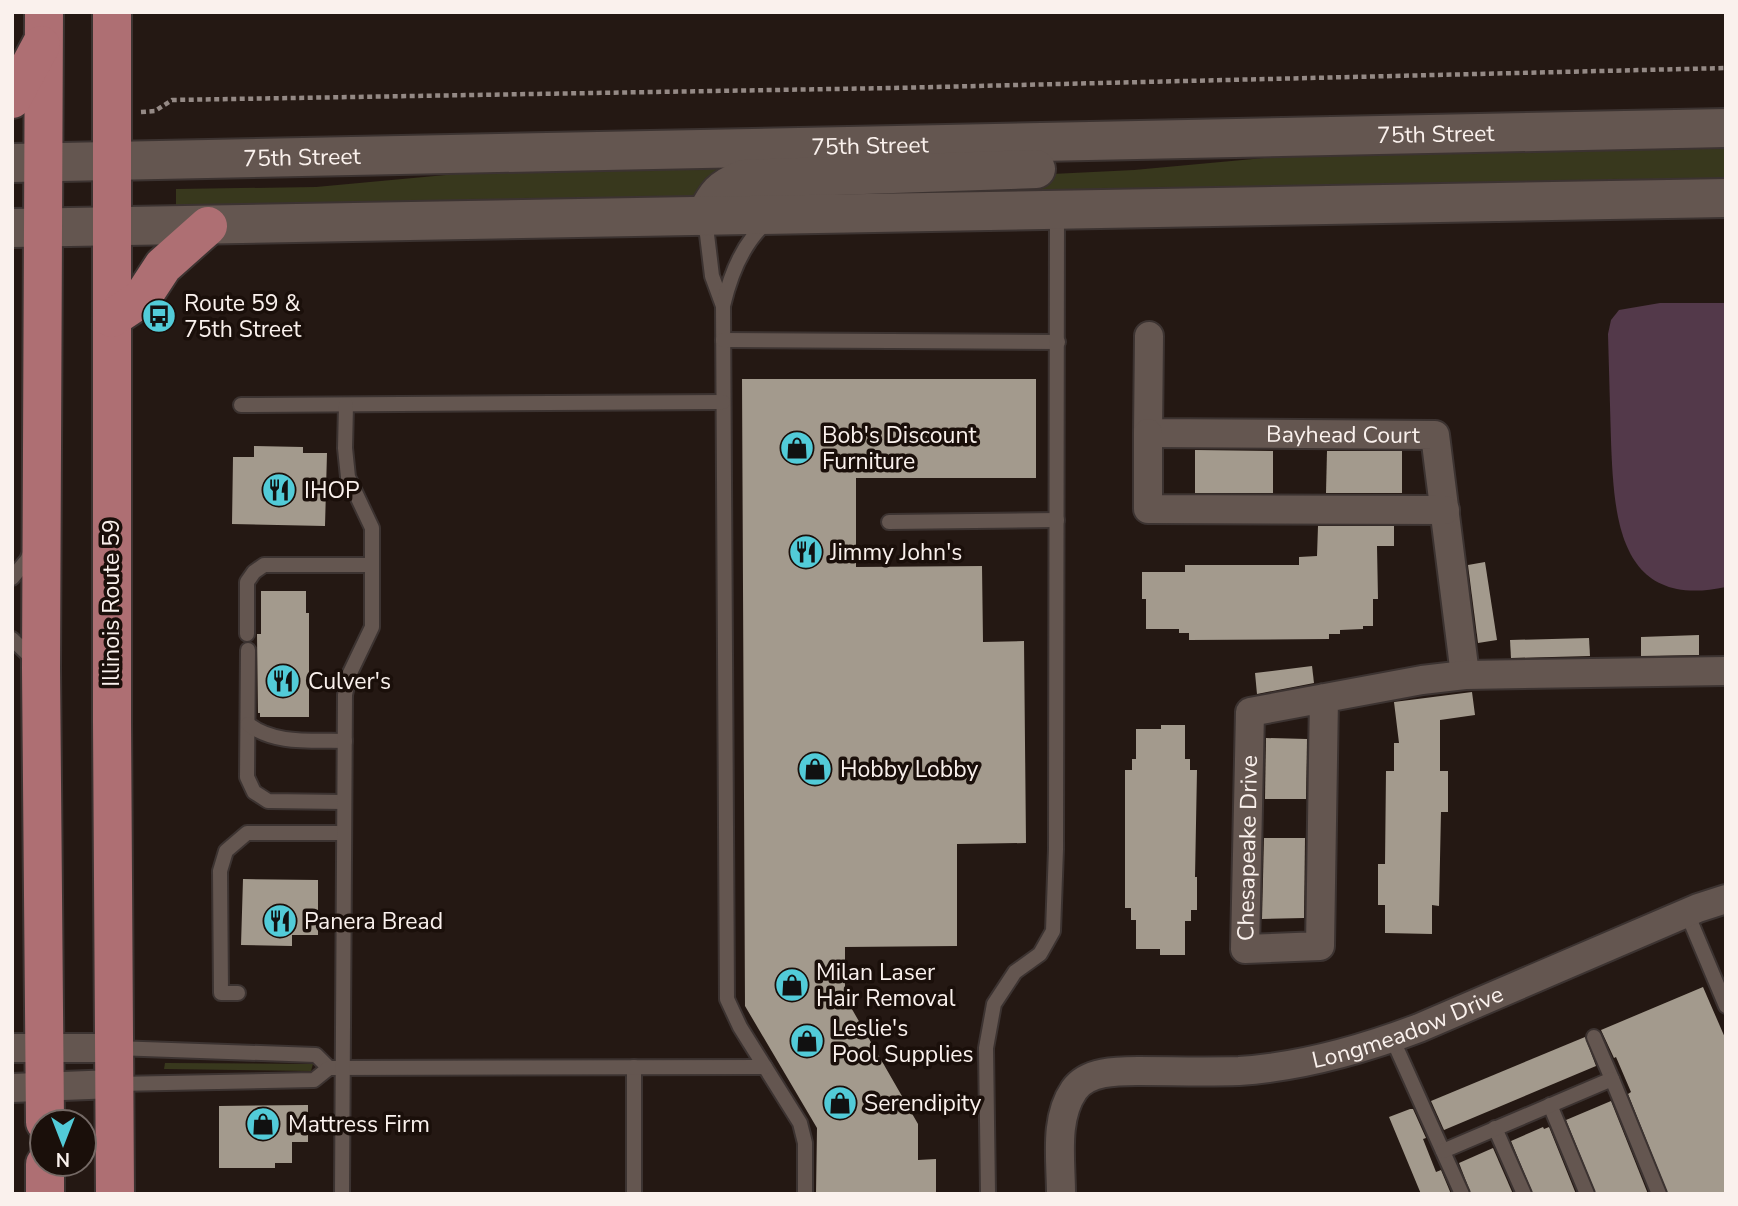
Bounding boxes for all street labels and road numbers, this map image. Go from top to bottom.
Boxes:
street label: 75th Street [1377,117,1496,151]
street label: 75th Street [811,129,930,162]
street label: 75th Street [243,140,362,174]
street label: Bayhead Court [1266,418,1421,450]
street label: Illinois Route 59 [96,519,127,687]
street label: Chesapeake Drive [1230,755,1265,941]
street label: Longmeadow Drive [1309,978,1508,1076]

